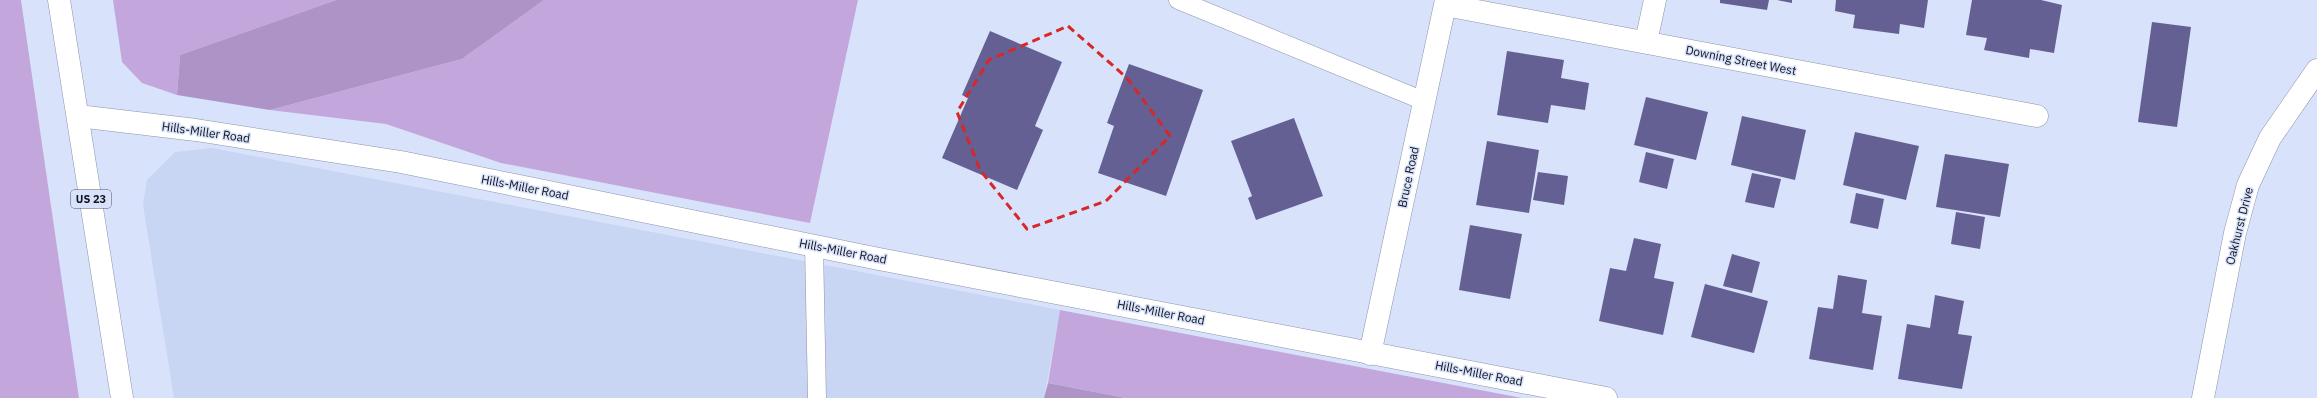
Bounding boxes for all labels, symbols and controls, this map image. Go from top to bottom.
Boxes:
street label: Downing Street West [1684,42,1798,78]
street label: Hills-Miller Road [161,118,251,146]
street label: Bruce Road [1394,145,1422,209]
street label: Hills-Miller Road [480,171,570,203]
street label: Oakhurst Drive [2222,185,2256,267]
road number: US 23 [71,190,111,208]
street label: Hills-Miller Road [798,235,888,267]
street label: Hills-Miller Road [1116,296,1206,328]
street label: Hills-Miller Road [1434,357,1524,389]

